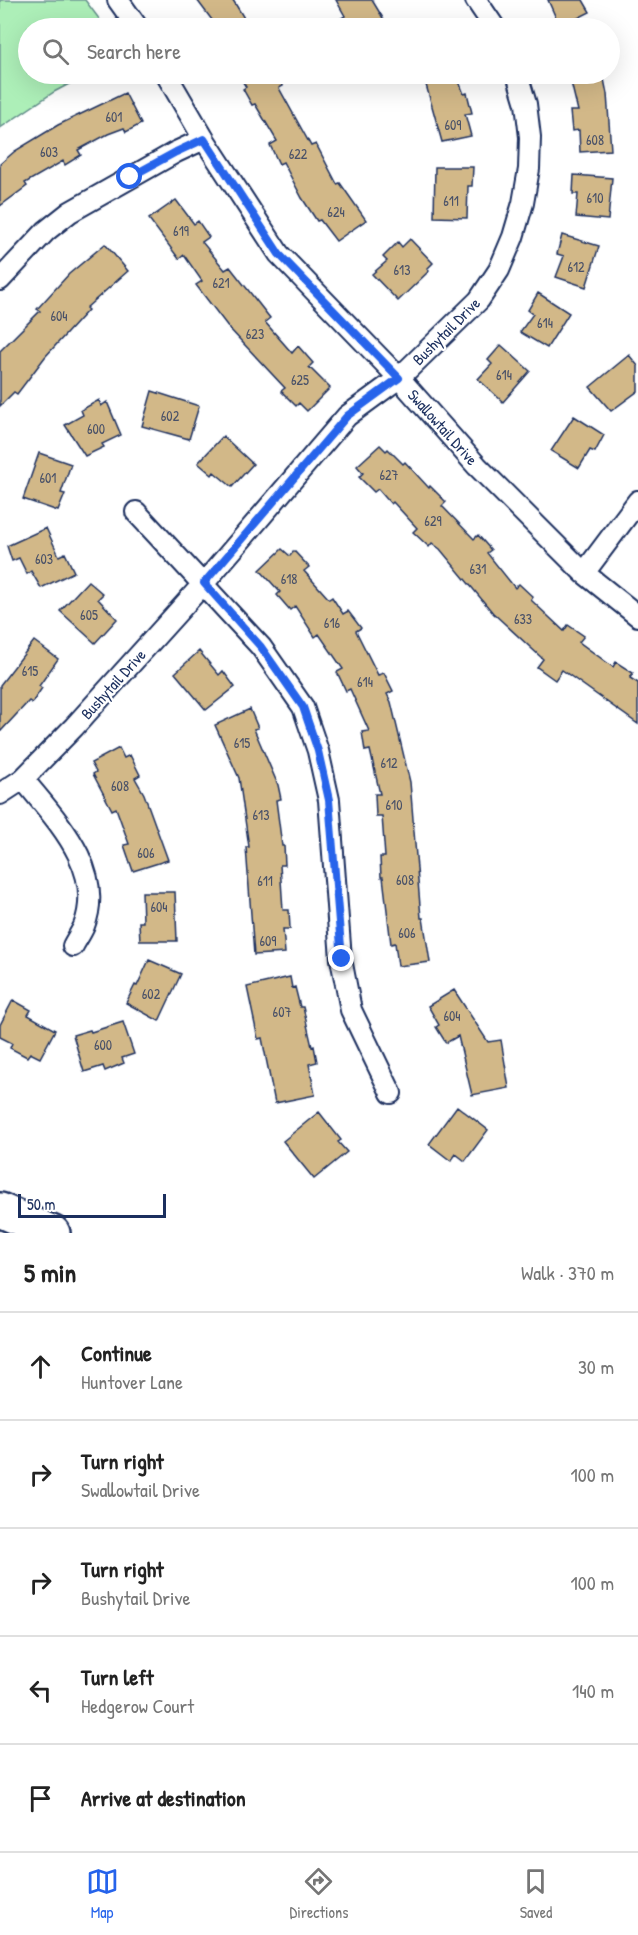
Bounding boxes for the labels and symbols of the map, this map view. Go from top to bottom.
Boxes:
house number: 601 [106,107,122,126]
house number: 609 [445,115,462,134]
house number: 608 [586,130,604,149]
house number: 603 [40,142,58,161]
house number: 622 [289,144,308,163]
route start [116,163,142,189]
house number: 610 [587,188,603,207]
house number: 611 [443,191,459,210]
house number: 624 [327,202,345,221]
house number: 619 [173,221,189,240]
house number: 612 [567,257,585,276]
house number: 613 [394,260,410,279]
house number: 621 [212,273,230,292]
street label: Bushytail Drive [407,292,485,370]
house number: 604 [50,306,68,325]
house number: 614 [537,313,553,332]
house number: 623 [246,324,264,343]
house number: 614 [496,365,512,384]
house number: 625 [291,370,309,389]
street label: Swallowtail Drive [403,384,483,470]
house number: 602 [161,406,180,425]
house number: 600 [87,419,105,438]
house number: 627 [379,465,399,484]
house number: 601 [40,468,56,487]
house number: 629 [424,511,442,530]
house number: 603 [35,549,53,568]
house number: 631 [470,559,486,578]
house number: 618 [281,569,297,588]
house number: 605 [80,605,98,624]
house number: 633 [514,609,532,628]
house number: 616 [324,613,341,632]
street label: Bushytail Drive [76,644,151,724]
house number: 615 [22,661,38,680]
house number: 614 [357,672,373,691]
house number: 615 [234,733,250,752]
house number: 612 [380,753,398,772]
house number: 608 [111,776,129,795]
house number: 610 [386,795,402,814]
house number: 613 [253,805,269,824]
house number: 606 [137,843,155,862]
house number: 608 [396,870,414,889]
house number: 611 [257,871,273,890]
house number: 604 [150,897,168,916]
house number: 606 [398,923,416,942]
house number: 609 [260,931,277,950]
route end [328,945,354,971]
house number: 602 [142,984,161,1003]
house number: 607 [273,1002,291,1021]
house number: 604 [443,1006,461,1025]
house number: 600 [94,1035,112,1054]
scale bar [18,1191,166,1218]

